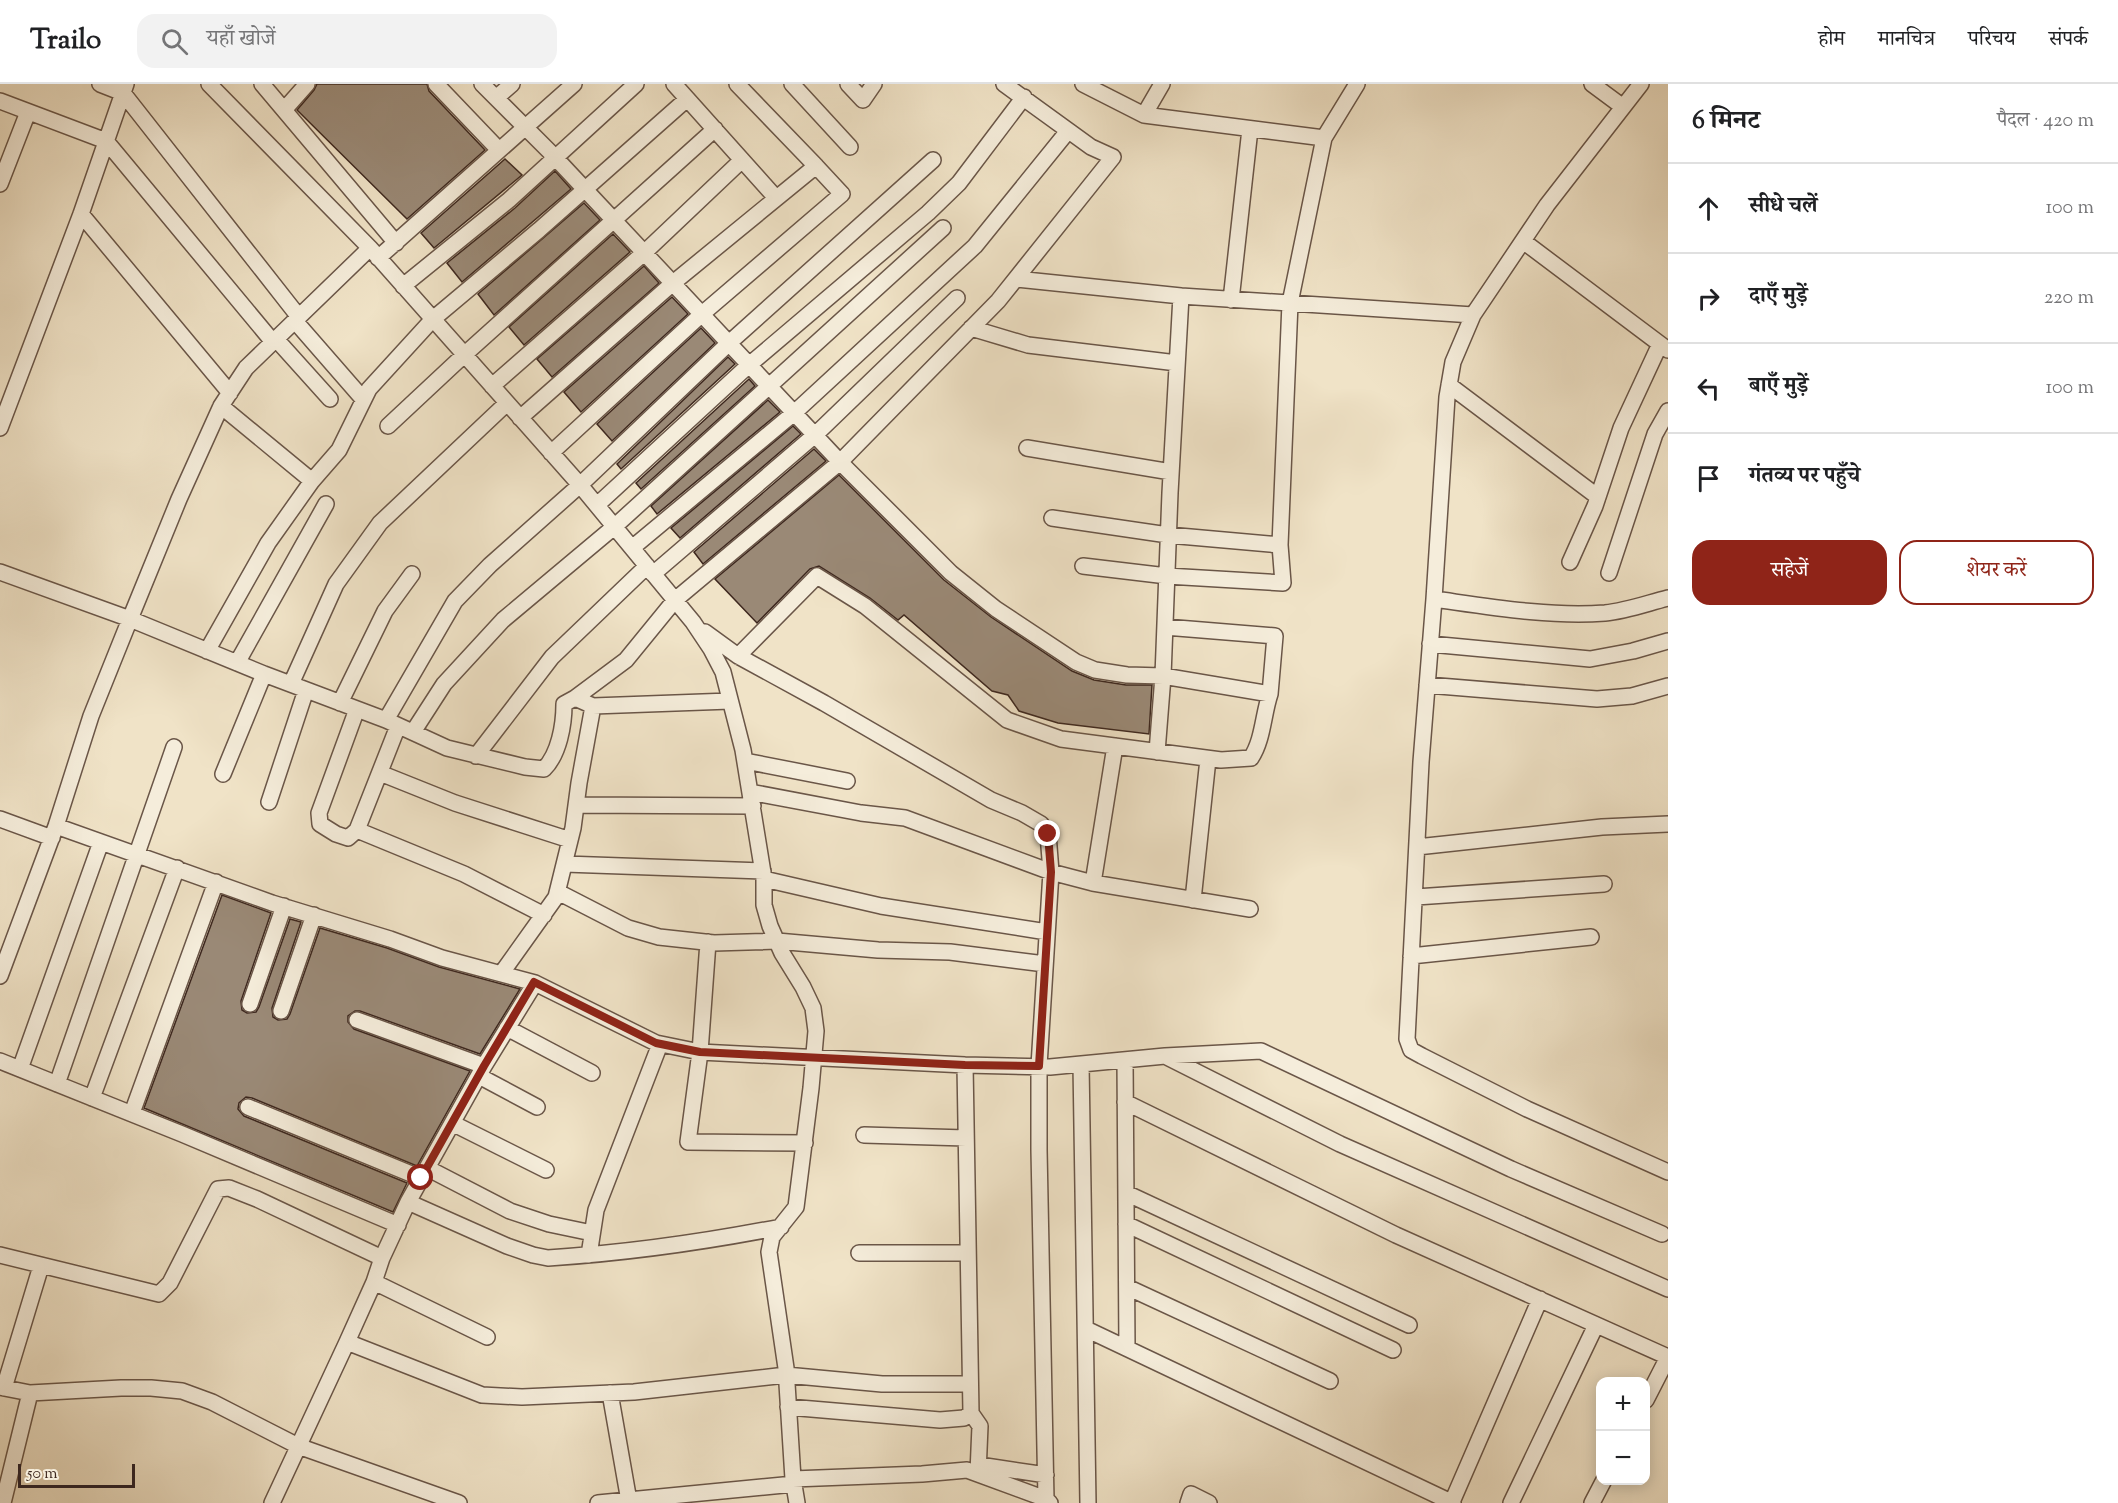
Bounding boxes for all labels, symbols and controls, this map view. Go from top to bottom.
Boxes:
search box [137,14,557,68]
text: Trailo [30,21,101,61]
text: यहाँ खोजें [206,24,276,56]
icon: search [158,25,191,58]
text: होम [1818,25,1845,55]
text: मानचित्र [1878,25,1935,55]
text: परिचय [1968,25,2016,55]
text: संपर्क [2049,25,2088,55]
text: 6 मिनट [1692,103,1760,140]
text: पैदल · 420 m [1997,107,2094,136]
text: सीधे चलें [1749,191,1818,223]
icon: ahead [1692,192,1725,225]
text: 100 m [2045,194,2094,223]
text: दाएँ मुड़ें [1749,281,1808,313]
icon: right [1692,282,1725,315]
text: 220 m [2044,284,2094,313]
text: बाएँ मुड़ें [1749,371,1808,403]
icon: left [1692,372,1725,405]
text: 100 m [2045,374,2094,403]
text: गंतव्य पर पहुँचे [1749,461,1860,493]
icon: arrive [1692,462,1725,495]
button: सहेजें [1692,540,1887,605]
button: शेयर करें [1899,540,2094,605]
route end [1034,820,1060,846]
route start [407,1164,433,1190]
map controls [1596,1377,1650,1485]
button: + [1596,1377,1650,1431]
button: − [1596,1431,1650,1485]
scale bar [18,1461,135,1488]
text: 50 m [27,1463,58,1486]

